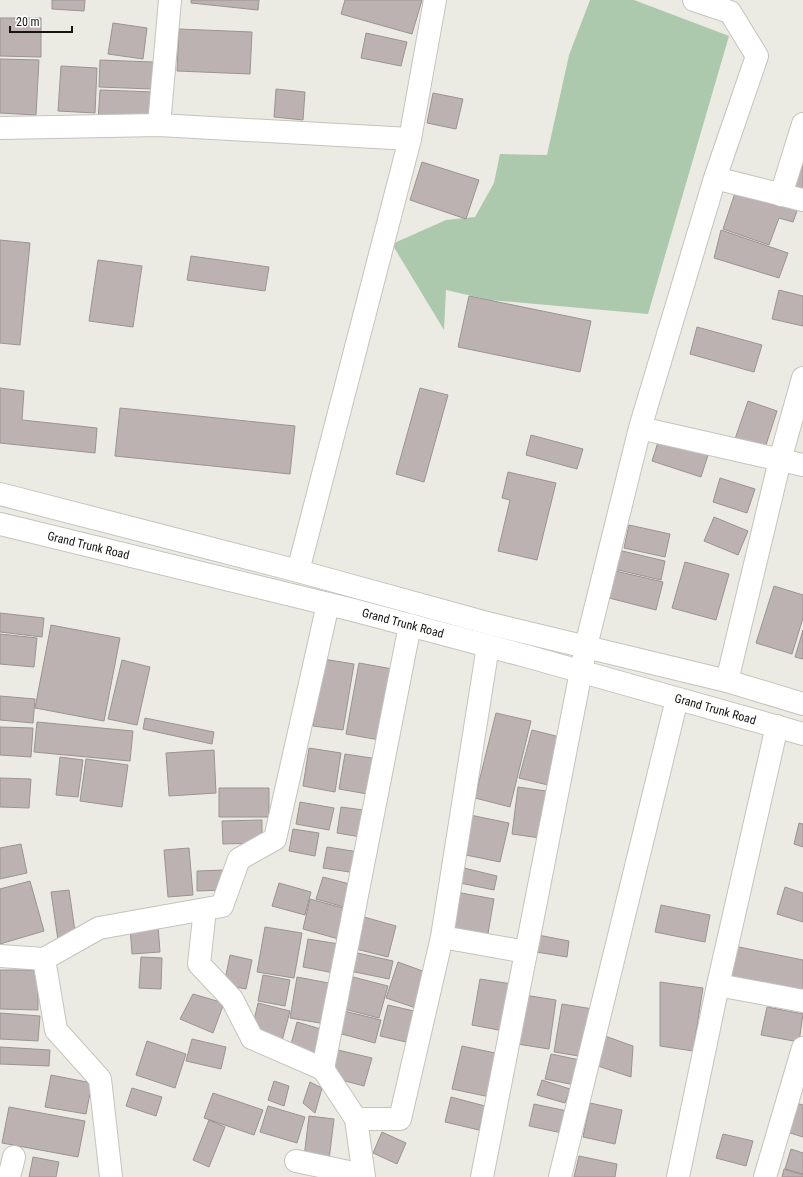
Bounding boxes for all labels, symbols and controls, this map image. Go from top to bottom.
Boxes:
scale bar [10,8,72,34]
text: 20 m [16,15,40,29]
street label: Grand Trunk Road [46,529,131,562]
street label: Grand Trunk Road [361,606,445,641]
street label: Grand Trunk Road [673,691,758,727]

